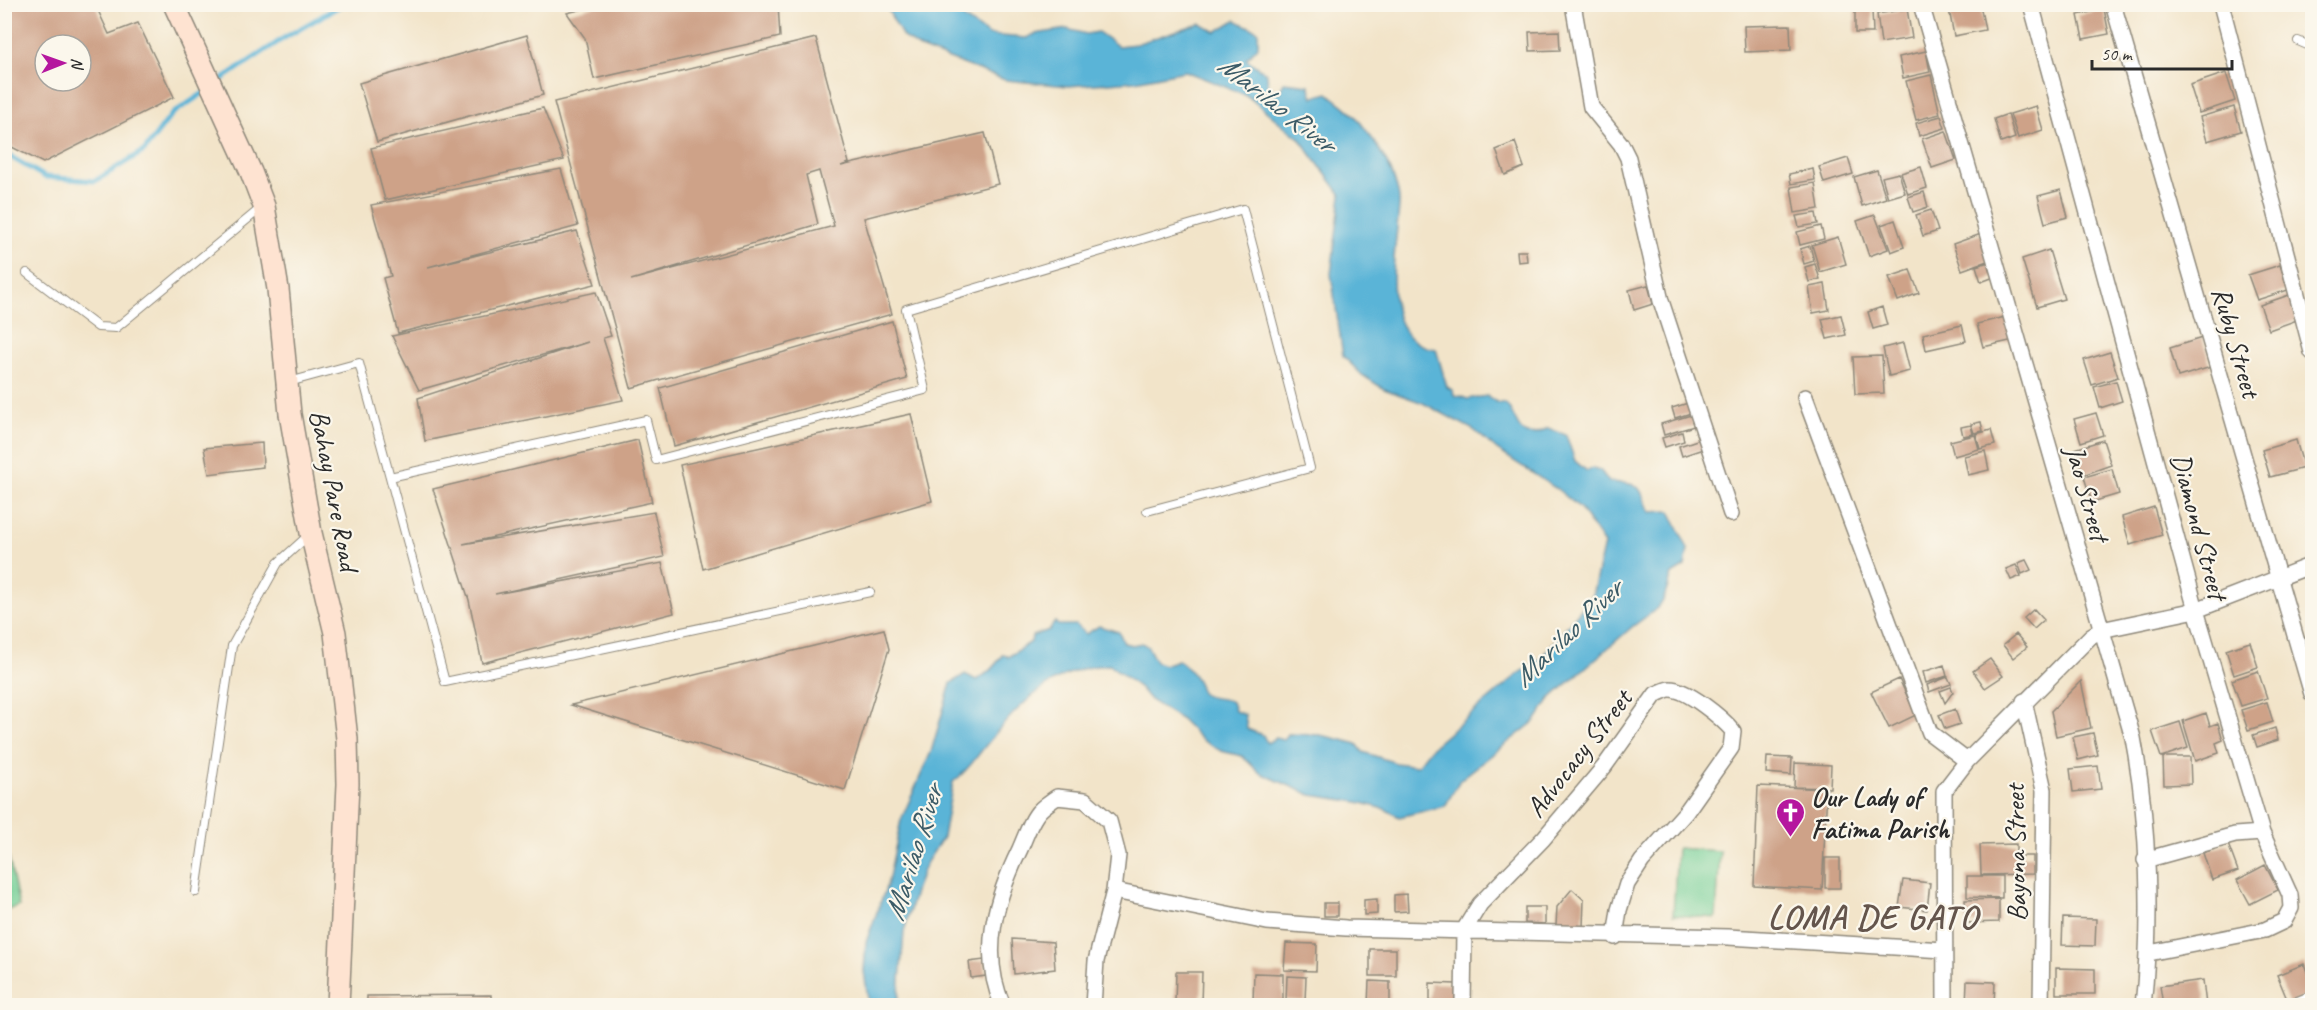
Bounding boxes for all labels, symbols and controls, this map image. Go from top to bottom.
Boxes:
north arrow [33,33,93,93]
scale bar [2092,33,2232,71]
text: 50 m [2101,43,2134,65]
water label: Marilao River [1211,45,1347,164]
text: N [67,58,87,71]
street label: Ruby Street [2204,283,2270,404]
street label: Bahay Pare Road [302,407,368,577]
street label: Jao Street [2057,439,2119,548]
street label: Diamond Street [2163,449,2237,607]
water label: Marilao River [1504,568,1634,695]
street label: Advocacy Street [1518,680,1641,824]
water label: Marilao River [875,776,953,925]
place label: Our Lady of Fatima Parish [1811,779,1950,846]
street label: Bayona Street [1997,781,2034,922]
church icon: Our Lady of Fatima Parish [1774,796,1806,838]
district label: LOMA DE GATO [1768,895,1982,938]

